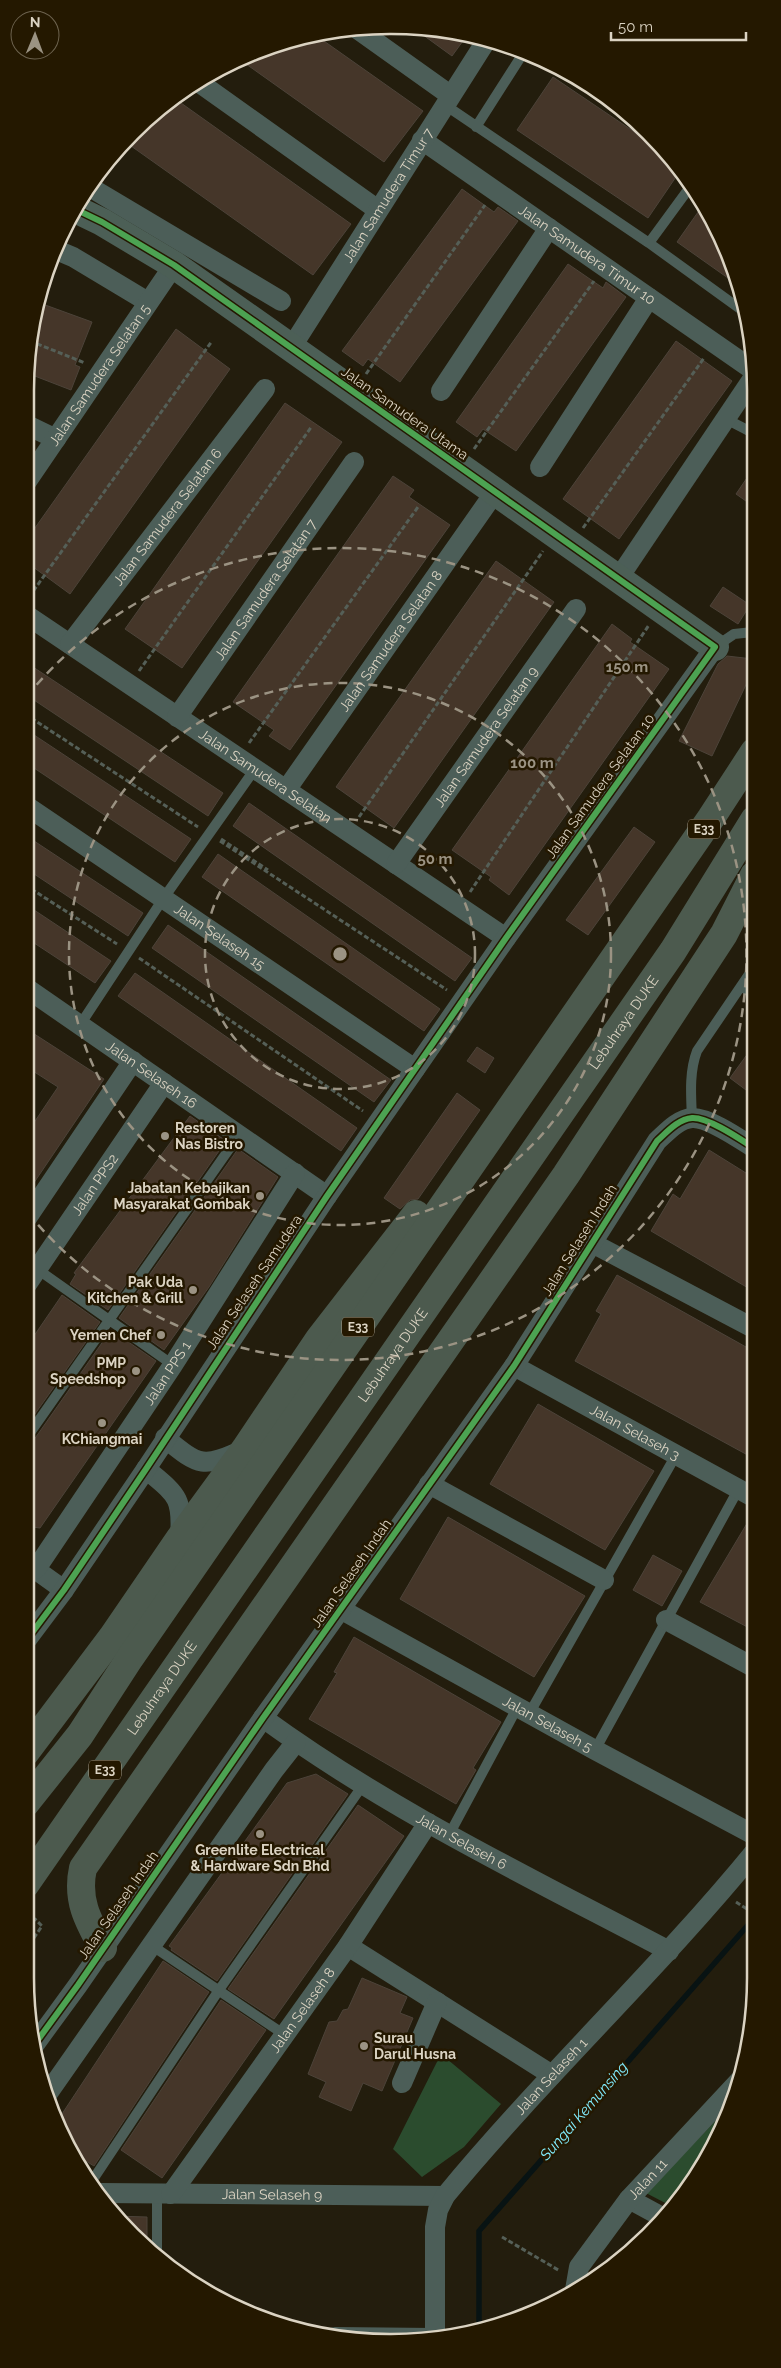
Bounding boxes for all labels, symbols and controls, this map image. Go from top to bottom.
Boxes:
north arrow [10,10,60,60]
scale bar [611,10,746,42]
text: N [30,14,41,30]
text: 50 m [618,18,653,36]
street label: Jalan Samudera Timur 7 [339,125,437,265]
street label: Jalan Samudera Timur 10 [516,202,659,308]
street label: Jalan Samudera Selatan 5 [45,301,153,449]
street label: Jalan Samudera Utama [339,363,471,463]
street label: Jalan Samudera Selatan 6 [110,445,225,589]
street label: Jalan Samudera Selatan 7 [211,516,320,663]
street label: Jalan Samudera Selatan 8 [336,567,445,715]
text: 150 m [606,658,648,676]
street label: Jalan Samudera Selatan 9 [431,663,541,810]
street label: Jalan Samudera Selatan 10 [542,711,658,861]
street label: Jalan Samudera Selatan [196,726,335,826]
text: 100 m [510,754,554,772]
road number: E33 [688,820,720,839]
text: 50 m [417,850,453,868]
street label: Jalan Selaseh 15 [171,900,268,973]
centre of rings [331,945,349,963]
street label: Lebuhraya DUKE [585,972,662,1072]
street label: Jalan Selaseh 16 [103,1038,200,1112]
place label: Restoren Nas Bistro [175,1120,244,1152]
marker: Restoren Nas Bistro [159,1130,171,1142]
street label: Jalan PPS2 [68,1151,121,1218]
place label: Jabatan Kebajikan Masyarakat Gombak [113,1180,250,1212]
street label: Jalan Selaseh Indah [538,1181,620,1299]
marker: Jabatan Kebajikan Masyarakat Gombak [254,1190,266,1202]
street label: Jalan Selaseh Samudera [203,1212,305,1352]
place label: Pak Uda Kitchen & Grill [87,1274,184,1306]
marker: Pak Uda Kitchen & Grill [187,1284,199,1296]
street label: Lebuhraya DUKE [355,1305,431,1405]
road number: E33 [342,1318,374,1336]
place label: Yemen Chef [70,1327,152,1343]
marker: Yemen Chef [155,1329,167,1341]
street label: Jalan PPS 1 [141,1338,194,1408]
place label: PMP Speedshop [50,1355,126,1387]
marker: PMP Speedshop [130,1365,142,1377]
street label: Jalan Selaseh 3 [587,1401,683,1463]
marker: KChiangmai [96,1417,108,1429]
place label: KChiangmai [62,1431,142,1447]
street label: Jalan Selaseh Indah [308,1516,394,1630]
street label: Lebuhraya DUKE [124,1638,200,1738]
street label: Jalan Selaseh 5 [500,1693,596,1755]
road number: E33 [89,1760,121,1780]
street label: Jalan Selaseh 6 [414,1810,510,1873]
marker: Greenlite Electrical & Hardware Sdn Bhd [254,1828,266,1840]
place label: Greenlite Electrical & Hardware Sdn Bhd [190,1842,330,1874]
street label: Jalan Selaseh Indah [75,1848,161,1962]
street label: Jalan Selaseh 8 [267,1964,338,2056]
place label: Surau Darul Husna [374,2030,456,2062]
street label: Jalan Selaseh 1 [512,2035,591,2118]
marker: Surau Darul Husna [358,2040,370,2052]
water label: Sungai Kemunsing [536,2058,632,2165]
street label: Jalan 11 [625,2156,670,2203]
street label: Jalan Selaseh 9 [222,2186,322,2203]

